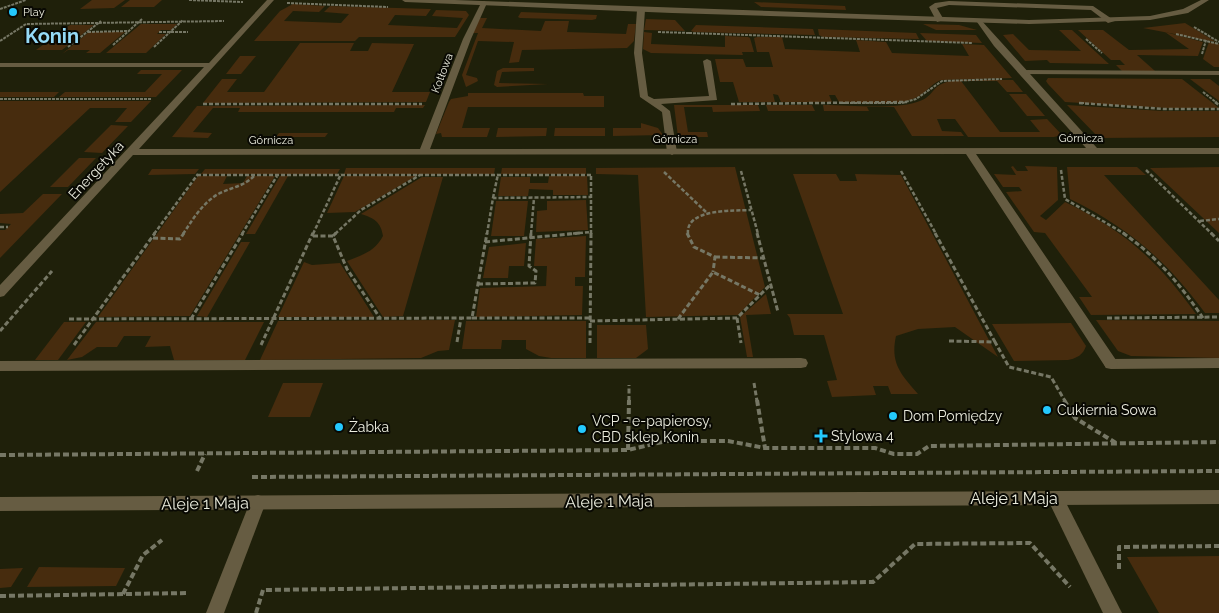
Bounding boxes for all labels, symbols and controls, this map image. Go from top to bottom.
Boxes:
marker: Play [7,6,19,18]
place label: Play [23,6,45,19]
district label: Konin [25,24,79,48]
street label: Kotłowa [429,52,456,95]
street label: Górnicza [1059,132,1103,145]
street label: Górnicza [653,133,697,146]
street label: Górnicza [249,134,293,147]
street label: Energetyka [65,138,127,202]
place label: Cukiernia Sowa [1057,402,1156,418]
marker: Cukiernia Sowa [1041,404,1053,416]
place label: Dom Pomiędzy [903,408,1002,424]
marker: Dom Pomiędzy [887,410,899,422]
place label: VCP - e-papierosy, CBD sklep Konin [592,413,712,445]
place label: Żabka [349,417,389,435]
marker: Żabka [333,421,345,433]
marker: VCP - e-papierosy, CBD sklep Konin [576,423,588,435]
place label: Stylowa 4 [831,428,894,444]
marker: Stylowa 4 [815,430,827,442]
street label: Aleje 1 Maja [970,489,1058,508]
street label: Aleje 1 Maja [565,491,653,512]
street label: Aleje 1 Maja [161,493,249,514]

